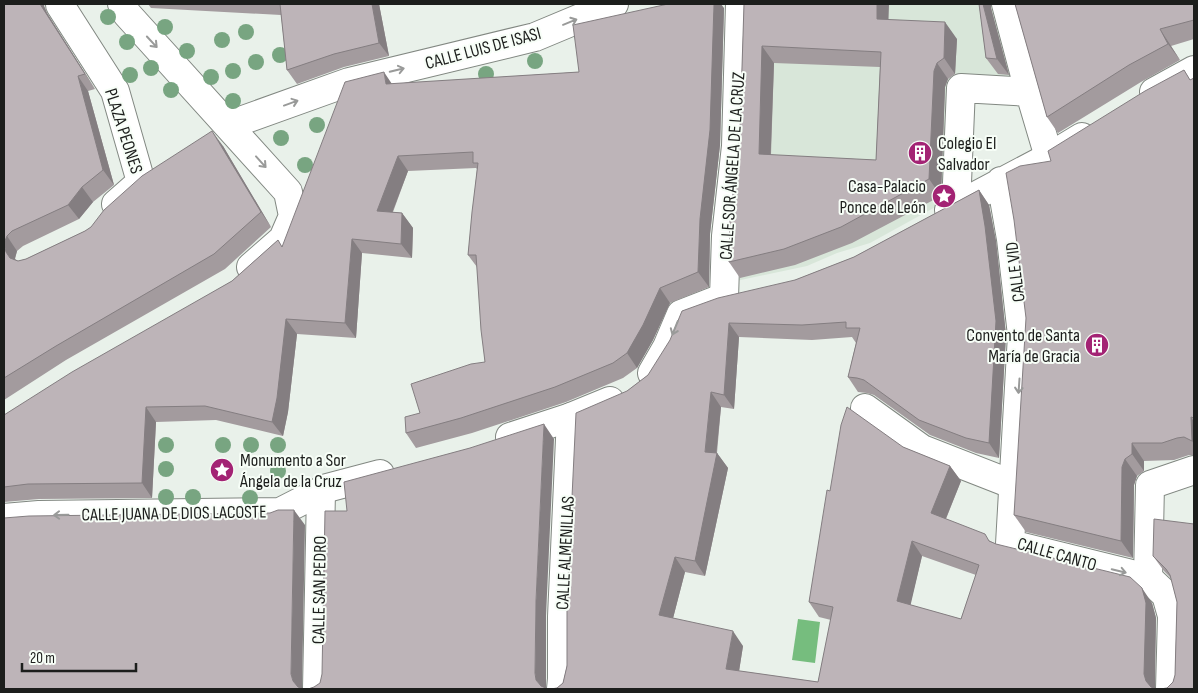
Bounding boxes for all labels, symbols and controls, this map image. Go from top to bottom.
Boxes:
one-way arrow [561,17,577,26]
street label: CALLE LUIS DE ISASI [423,23,543,74]
one-way arrow [146,35,158,48]
one-way arrow [388,65,404,74]
street label: CALLE SOR ÁNGELA DE LA CRUZ [715,71,750,261]
street label: PLAZA PEONES [100,86,147,177]
one-way arrow [283,98,298,107]
place label: Colegio El Salvador [938,133,996,175]
building icon: Colegio El Salvador [907,140,933,166]
one-way arrow [255,155,267,168]
place label: Casa-Palacio Ponce de León [840,176,926,218]
place icon: Casa-Palacio Ponce de León [931,183,957,209]
street label: CALLE VID [1001,241,1030,303]
one-way arrow [670,319,679,335]
place label: Convento de Santa María de Gracia [966,325,1080,367]
building icon: Convento de Santa María de Gracia [1084,332,1110,358]
one-way arrow [1015,377,1024,393]
place label: Monumento a Sor Ángela de la Cruz [239,450,346,492]
place icon: Monumento a Sor Ángela de la Cruz [209,457,235,483]
street label: CALLE ALMENILLAS [552,495,579,611]
street label: CALLE JUANA DE DIOS LACOSTE [81,501,267,526]
one-way arrow [54,510,70,520]
street label: CALLE CANTO [1015,533,1099,576]
street label: CALLE SAN PEDRO [308,536,331,644]
one-way arrow [1110,567,1126,576]
scale bar [22,640,136,672]
text: 20 m [30,649,55,668]

